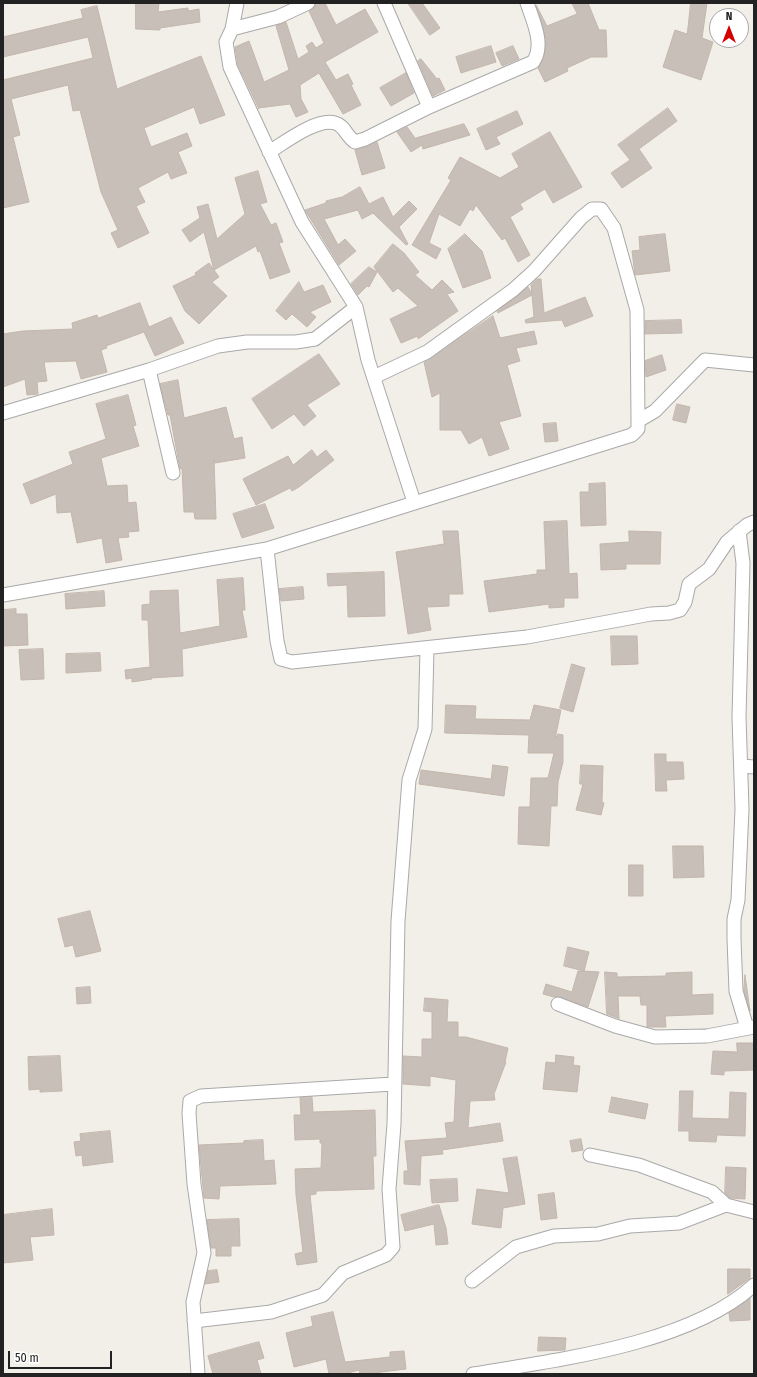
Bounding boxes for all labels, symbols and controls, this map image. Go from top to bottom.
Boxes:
north arrow [709,8,749,48]
text: N [726,10,732,23]
scale bar [10,1343,114,1369]
text: 50 m [15,1351,39,1365]

